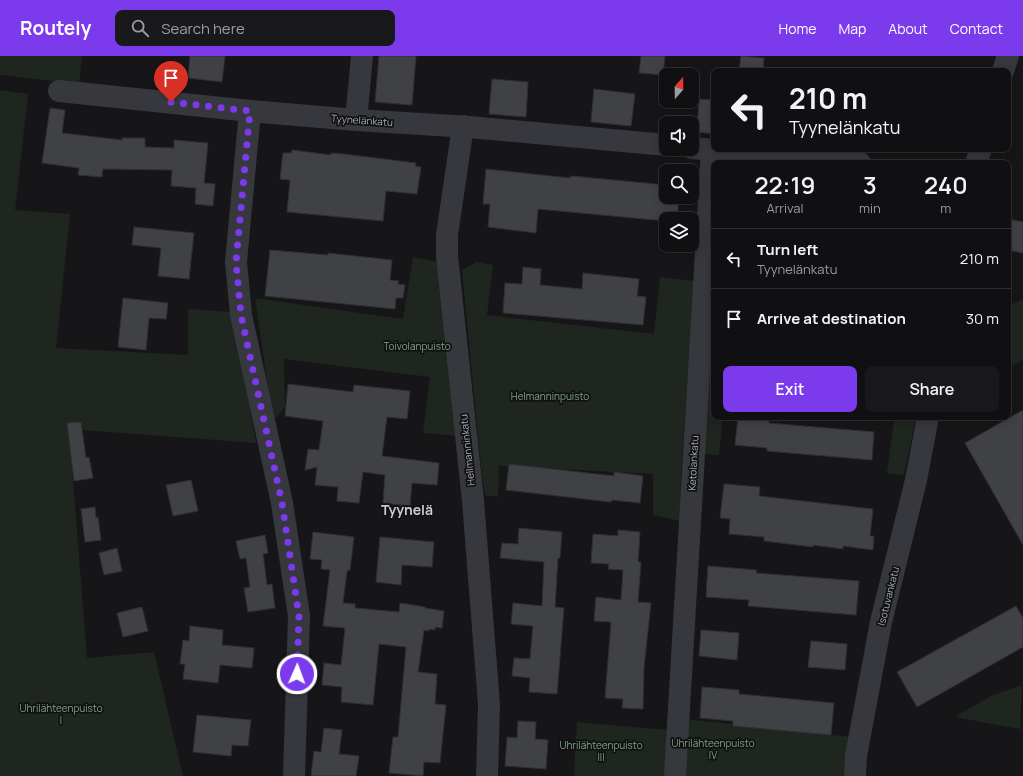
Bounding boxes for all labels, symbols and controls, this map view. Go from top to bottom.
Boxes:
search box [115,10,395,46]
text: Routely [20,15,91,41]
icon: search [129,17,151,39]
text: Search here [161,18,245,39]
text: Home [779,19,816,38]
text: Map [838,19,866,38]
text: About [888,19,928,38]
text: Contact [950,19,1003,38]
pin [154,61,188,102]
icon: arrive [160,67,182,89]
north arrow [659,68,699,108]
map controls [659,68,699,252]
text: 210 m [789,79,867,117]
icon: left [723,84,775,136]
street label: Tyynelänkatu [331,111,393,129]
text: Tyynelänkatu [789,115,900,139]
button: sound [659,116,699,156]
button: search [659,164,699,204]
text: 22:19 [754,168,816,201]
text: 3 [863,168,877,201]
text: 240 [924,168,968,201]
text: Arrival [766,199,804,217]
text: min [859,199,881,217]
text: m [940,199,951,217]
button: layers [659,212,699,252]
text: Turn left [757,239,819,260]
icon: left [723,248,745,270]
text: 210 m [960,248,999,269]
text: Tyynelänkatu [757,260,837,278]
icon: arrive [723,308,745,330]
text: Arrive at destination [757,308,906,329]
text: 30 m [966,308,999,329]
park label: Toivolanpuisto [383,339,451,353]
button: Exit [723,366,857,412]
button: Share [865,366,999,412]
park label: Helmanninpuisto [511,389,589,403]
street label: Hellmanninkatu [456,413,478,487]
street label: Ketolankatu [685,435,701,491]
district label: Tyynelä [381,500,433,519]
street label: Isotuvankatu [874,565,902,627]
position arrow [276,653,318,695]
park label: Uhrilähteenpuisto I [19,701,103,727]
park label: Uhrilähteenpuisto IV [671,736,755,762]
park label: Uhrilähteenpuisto III [559,738,643,764]

